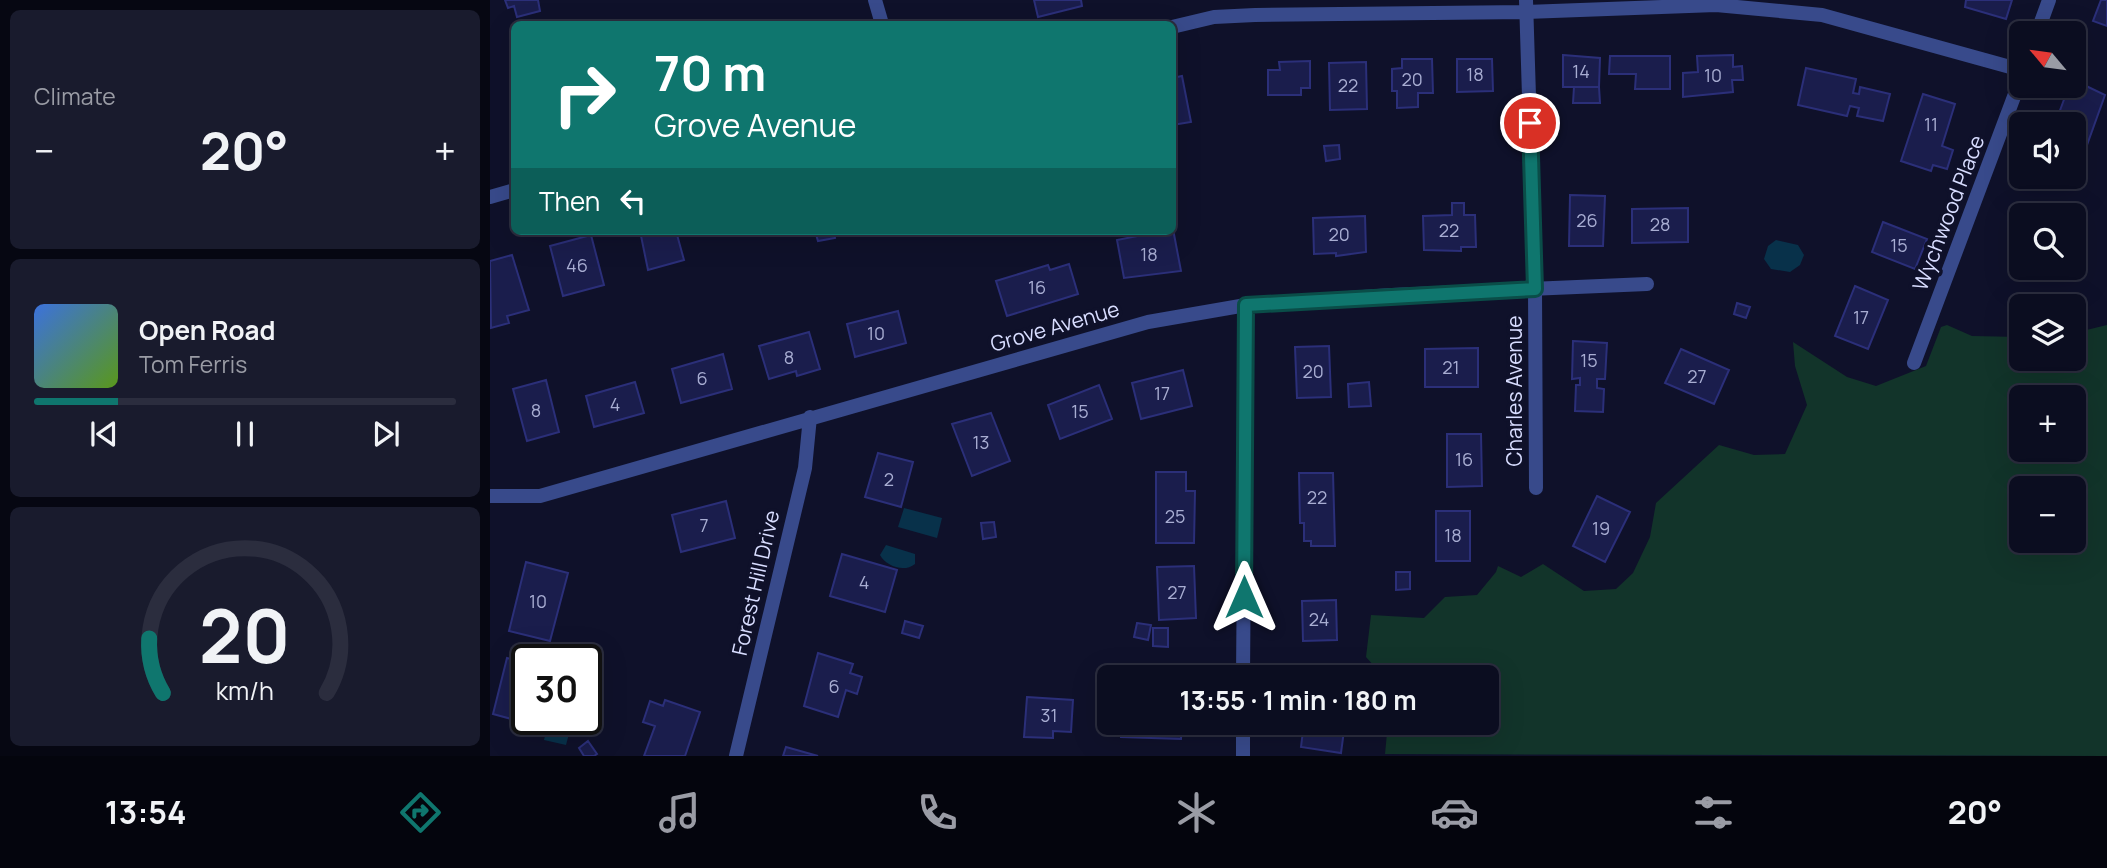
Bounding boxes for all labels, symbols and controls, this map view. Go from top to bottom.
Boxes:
north arrow [2009,21,2086,98]
map controls [2009,21,2086,553]
text: 70 m [654,39,766,106]
icon: right [539,49,630,140]
house number: 14 [1572,59,1590,83]
house number: 18 [1466,62,1484,86]
house number: 10 [1704,63,1722,87]
house number: 20 [1401,67,1423,91]
house number: 22 [1338,73,1358,97]
text: Climate [34,80,116,112]
pin [1500,93,1560,153]
text: Grove Avenue [654,103,856,147]
icon: arrive [1511,104,1549,142]
house number: 11 [1924,112,1938,136]
button: sound [2009,112,2086,189]
text: 20° [200,115,289,186]
text: − [34,124,55,176]
text: + [434,124,456,176]
street label: Wychwood Place [1906,131,1991,294]
icon: left [614,182,652,220]
text: Then [539,183,600,219]
button: search [2009,203,2086,280]
house number: 26 [1576,208,1598,232]
house number: 28 [1650,212,1670,236]
house number: 22 [1439,218,1459,242]
house number: 20 [1328,222,1350,246]
house number: 15 [1890,233,1908,257]
house number: 18 [1140,242,1158,266]
house number: 46 [566,253,588,277]
house number: 16 [1028,275,1046,299]
street label: Grove Avenue [987,294,1122,358]
button: layers [2009,294,2086,371]
house number: 17 [1853,305,1869,329]
text: Open Road [139,312,275,348]
street label: Charles Avenue [1500,315,1528,467]
house number: 10 [867,321,885,345]
house number: 8 [784,345,794,369]
text: Tom Ferris [139,348,247,380]
house number: 15 [1580,348,1598,372]
house number: 21 [1442,355,1460,379]
house number: 20 [1302,359,1324,383]
house number: 27 [1687,364,1707,388]
house number: 6 [696,366,708,390]
house number: 17 [1154,381,1170,405]
button: + [2009,385,2086,462]
house number: 4 [610,392,620,416]
house number: 8 [531,398,541,422]
house number: 15 [1071,399,1089,423]
icon: previous [85,415,123,453]
icon: pause [226,415,264,453]
icon: next [367,415,405,453]
house number: 13 [973,430,989,454]
house number: 16 [1455,447,1473,471]
house number: 2 [884,467,894,491]
button: − [2009,476,2086,553]
house number: 22 [1307,485,1327,509]
house number: 25 [1165,504,1185,528]
street label: Forest Hill Drive [725,507,785,658]
house number: 7 [699,513,709,537]
house number: 19 [1592,516,1610,540]
house number: 18 [1444,523,1462,547]
position arrow [1207,560,1281,634]
house number: 4 [859,570,869,594]
house number: 27 [1167,580,1187,604]
text: 20 [199,585,291,685]
house number: 10 [529,589,547,613]
house number: 24 [1309,607,1329,631]
speed limit sign: 30 [511,644,602,735]
text: km/h [216,672,274,707]
house number: 6 [828,674,840,698]
text: 13:55 · 1 min · 180 m [1179,682,1417,718]
house number: 31 [1041,703,1057,727]
icon: directions [396,788,445,837]
icon: music [655,788,704,837]
icon: phone [913,788,962,837]
icon: climate [1172,788,1221,837]
icon: car [1430,788,1479,837]
icon: filters [1689,788,1738,837]
text: 13:54 [105,790,187,834]
text: 20° [1948,790,2002,834]

